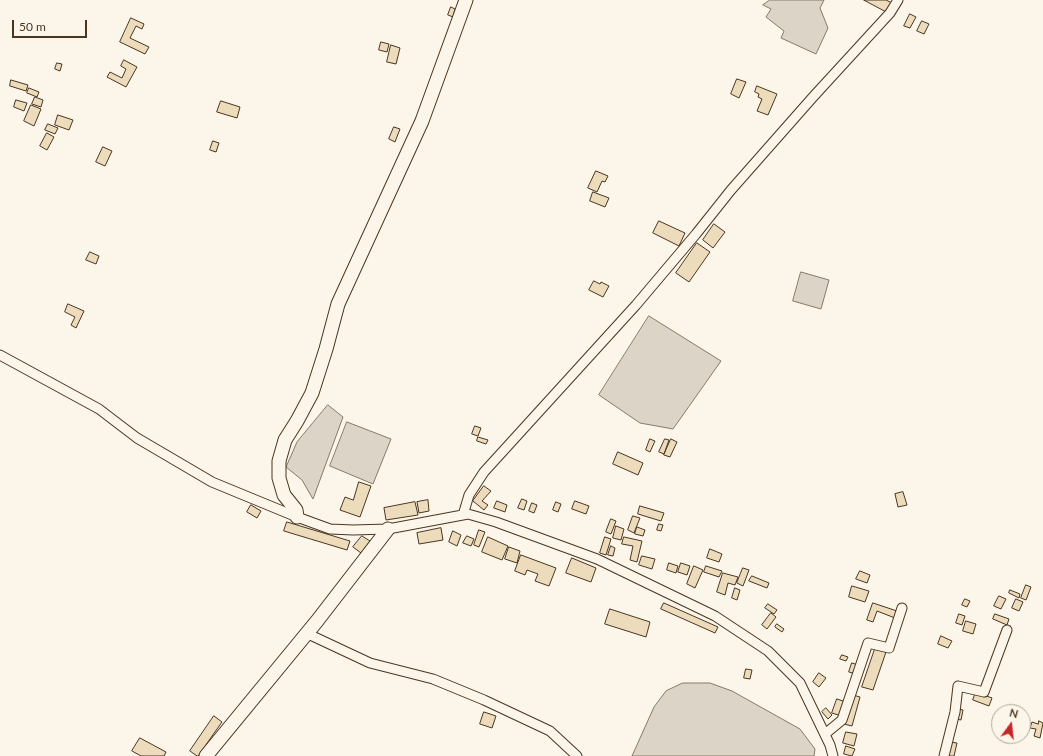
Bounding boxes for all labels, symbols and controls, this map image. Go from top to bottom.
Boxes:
scale bar [14,12,89,38]
text: 50 m [19,19,46,34]
north arrow [991,704,1031,744]
text: N [1008,706,1020,720]

